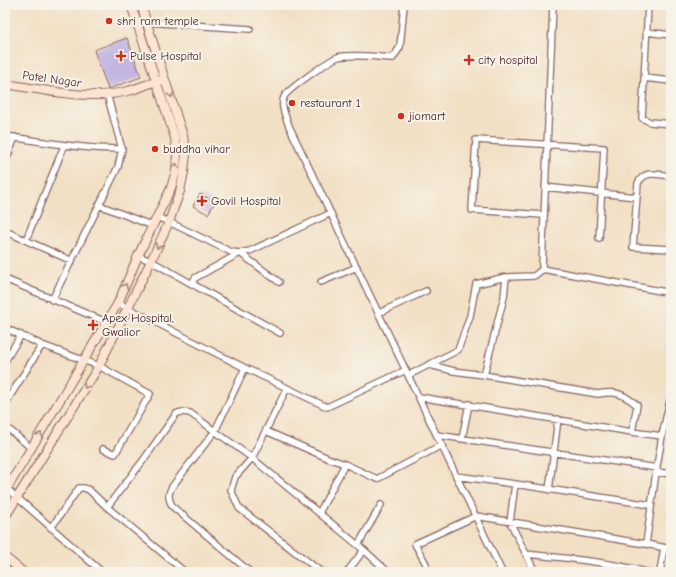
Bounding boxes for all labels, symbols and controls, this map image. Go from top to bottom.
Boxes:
place label: shri ram temple [117,14,199,28]
marker: shri ram temple [104,16,114,26]
place label: Pulse Hospital [130,49,201,63]
marker: Pulse Hospital [115,50,127,62]
place label: city hospital [478,53,538,67]
marker: city hospital [463,54,475,66]
street label: Patel Nagar [22,68,83,90]
one-way arrow [166,92,175,99]
place label: restaurant 1 [300,96,361,110]
marker: restaurant 1 [287,98,297,108]
place label: jiomart [407,109,446,123]
marker: jiomart [396,111,406,121]
place label: buddha vihar [163,142,230,156]
marker: buddha vihar [150,144,160,154]
one-way arrow [171,163,180,169]
place label: Govil Hospital [211,194,281,208]
marker: Govil Hospital [196,195,208,207]
one-way arrow [155,242,163,250]
one-way arrow [120,282,128,290]
place label: Apex Hospital, Gwalior [102,311,174,339]
marker: Apex Hospital, Gwalior [87,319,99,331]
one-way arrow [83,382,90,389]
one-way arrow [35,432,42,439]

